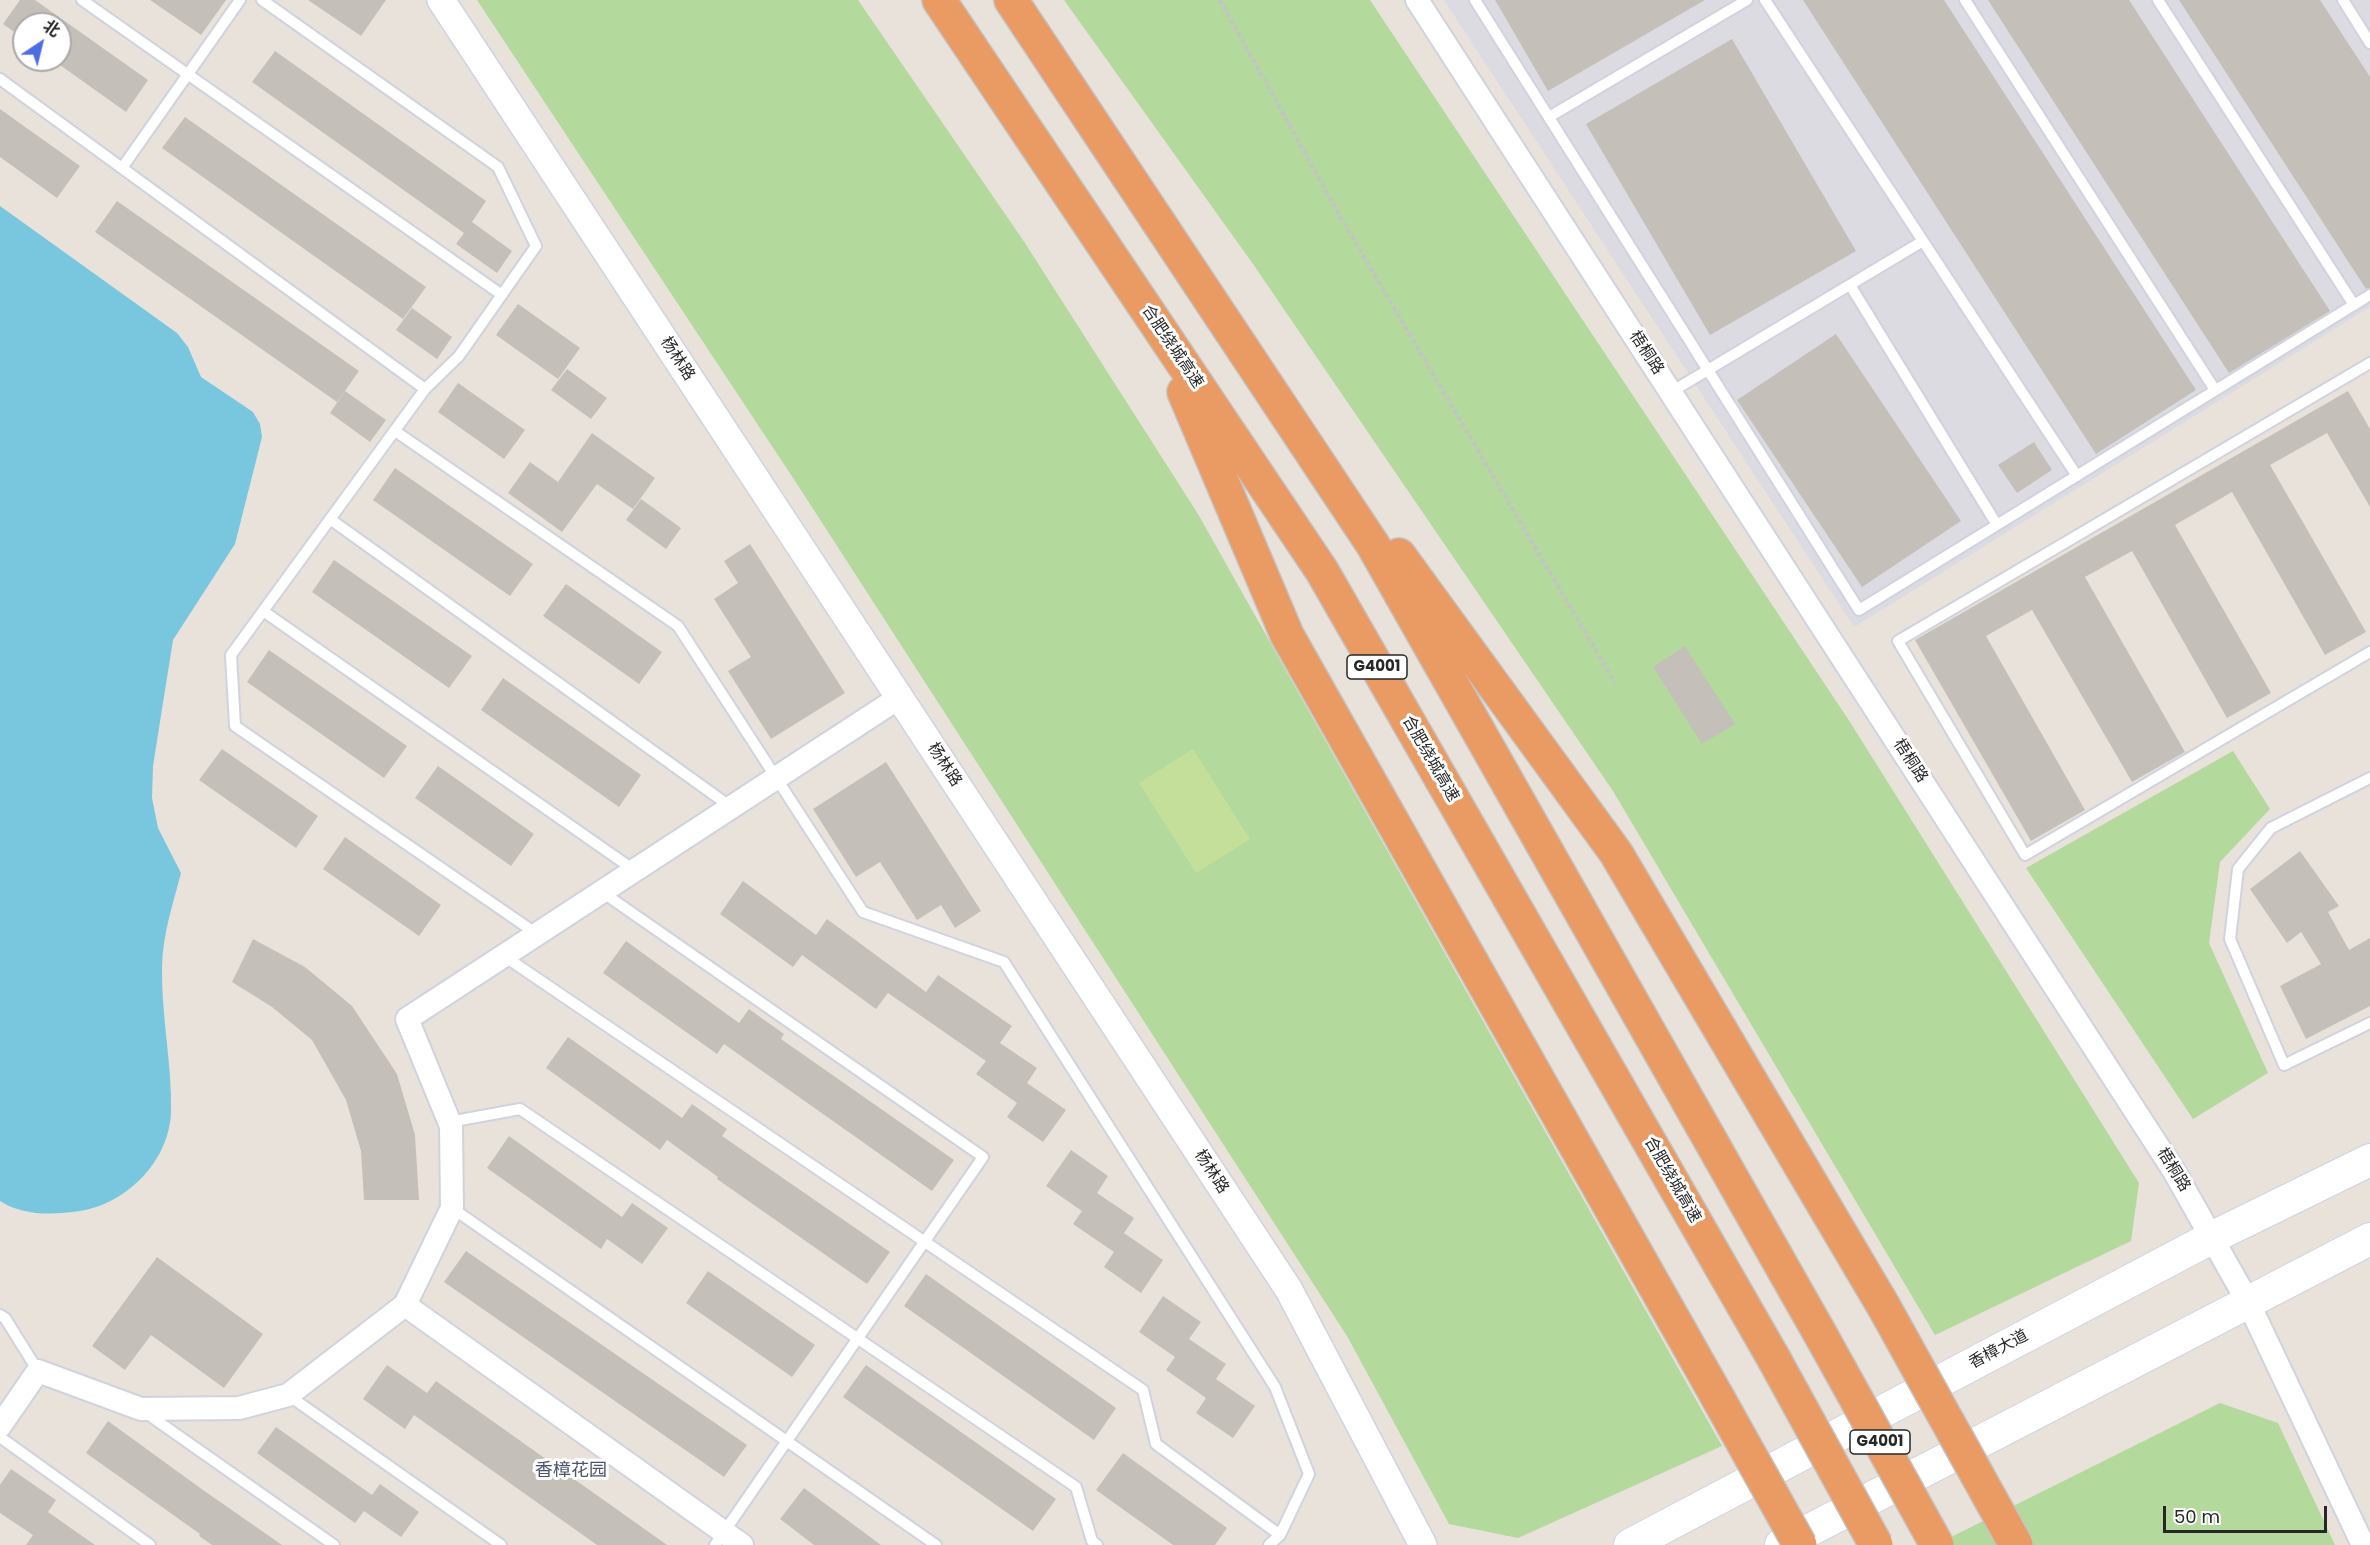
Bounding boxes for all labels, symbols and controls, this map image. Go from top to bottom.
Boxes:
north arrow [12,12,72,72]
text: 北 [38,14,65,42]
street label: 合肥绕城高速 [1137,302,1207,392]
street label: 梧桐路 [1625,328,1667,378]
street label: 杨林路 [656,334,698,384]
road number: G4001 [1347,655,1407,679]
street label: 合肥绕城高速 [1398,713,1462,805]
street label: 梧桐路 [1889,736,1931,786]
street label: 杨林路 [923,740,965,790]
street label: 合肥绕城高速 [1640,1134,1704,1226]
street label: 梧桐路 [2152,1145,2194,1195]
street label: 杨林路 [1190,1147,1232,1197]
street label: 香樟大道 [1966,1327,2032,1373]
road number: G4001 [1850,1430,1910,1454]
district label: 香樟花园 [535,1460,607,1482]
scale bar [2166,1494,2330,1532]
text: 50 m [2174,1504,2220,1529]

